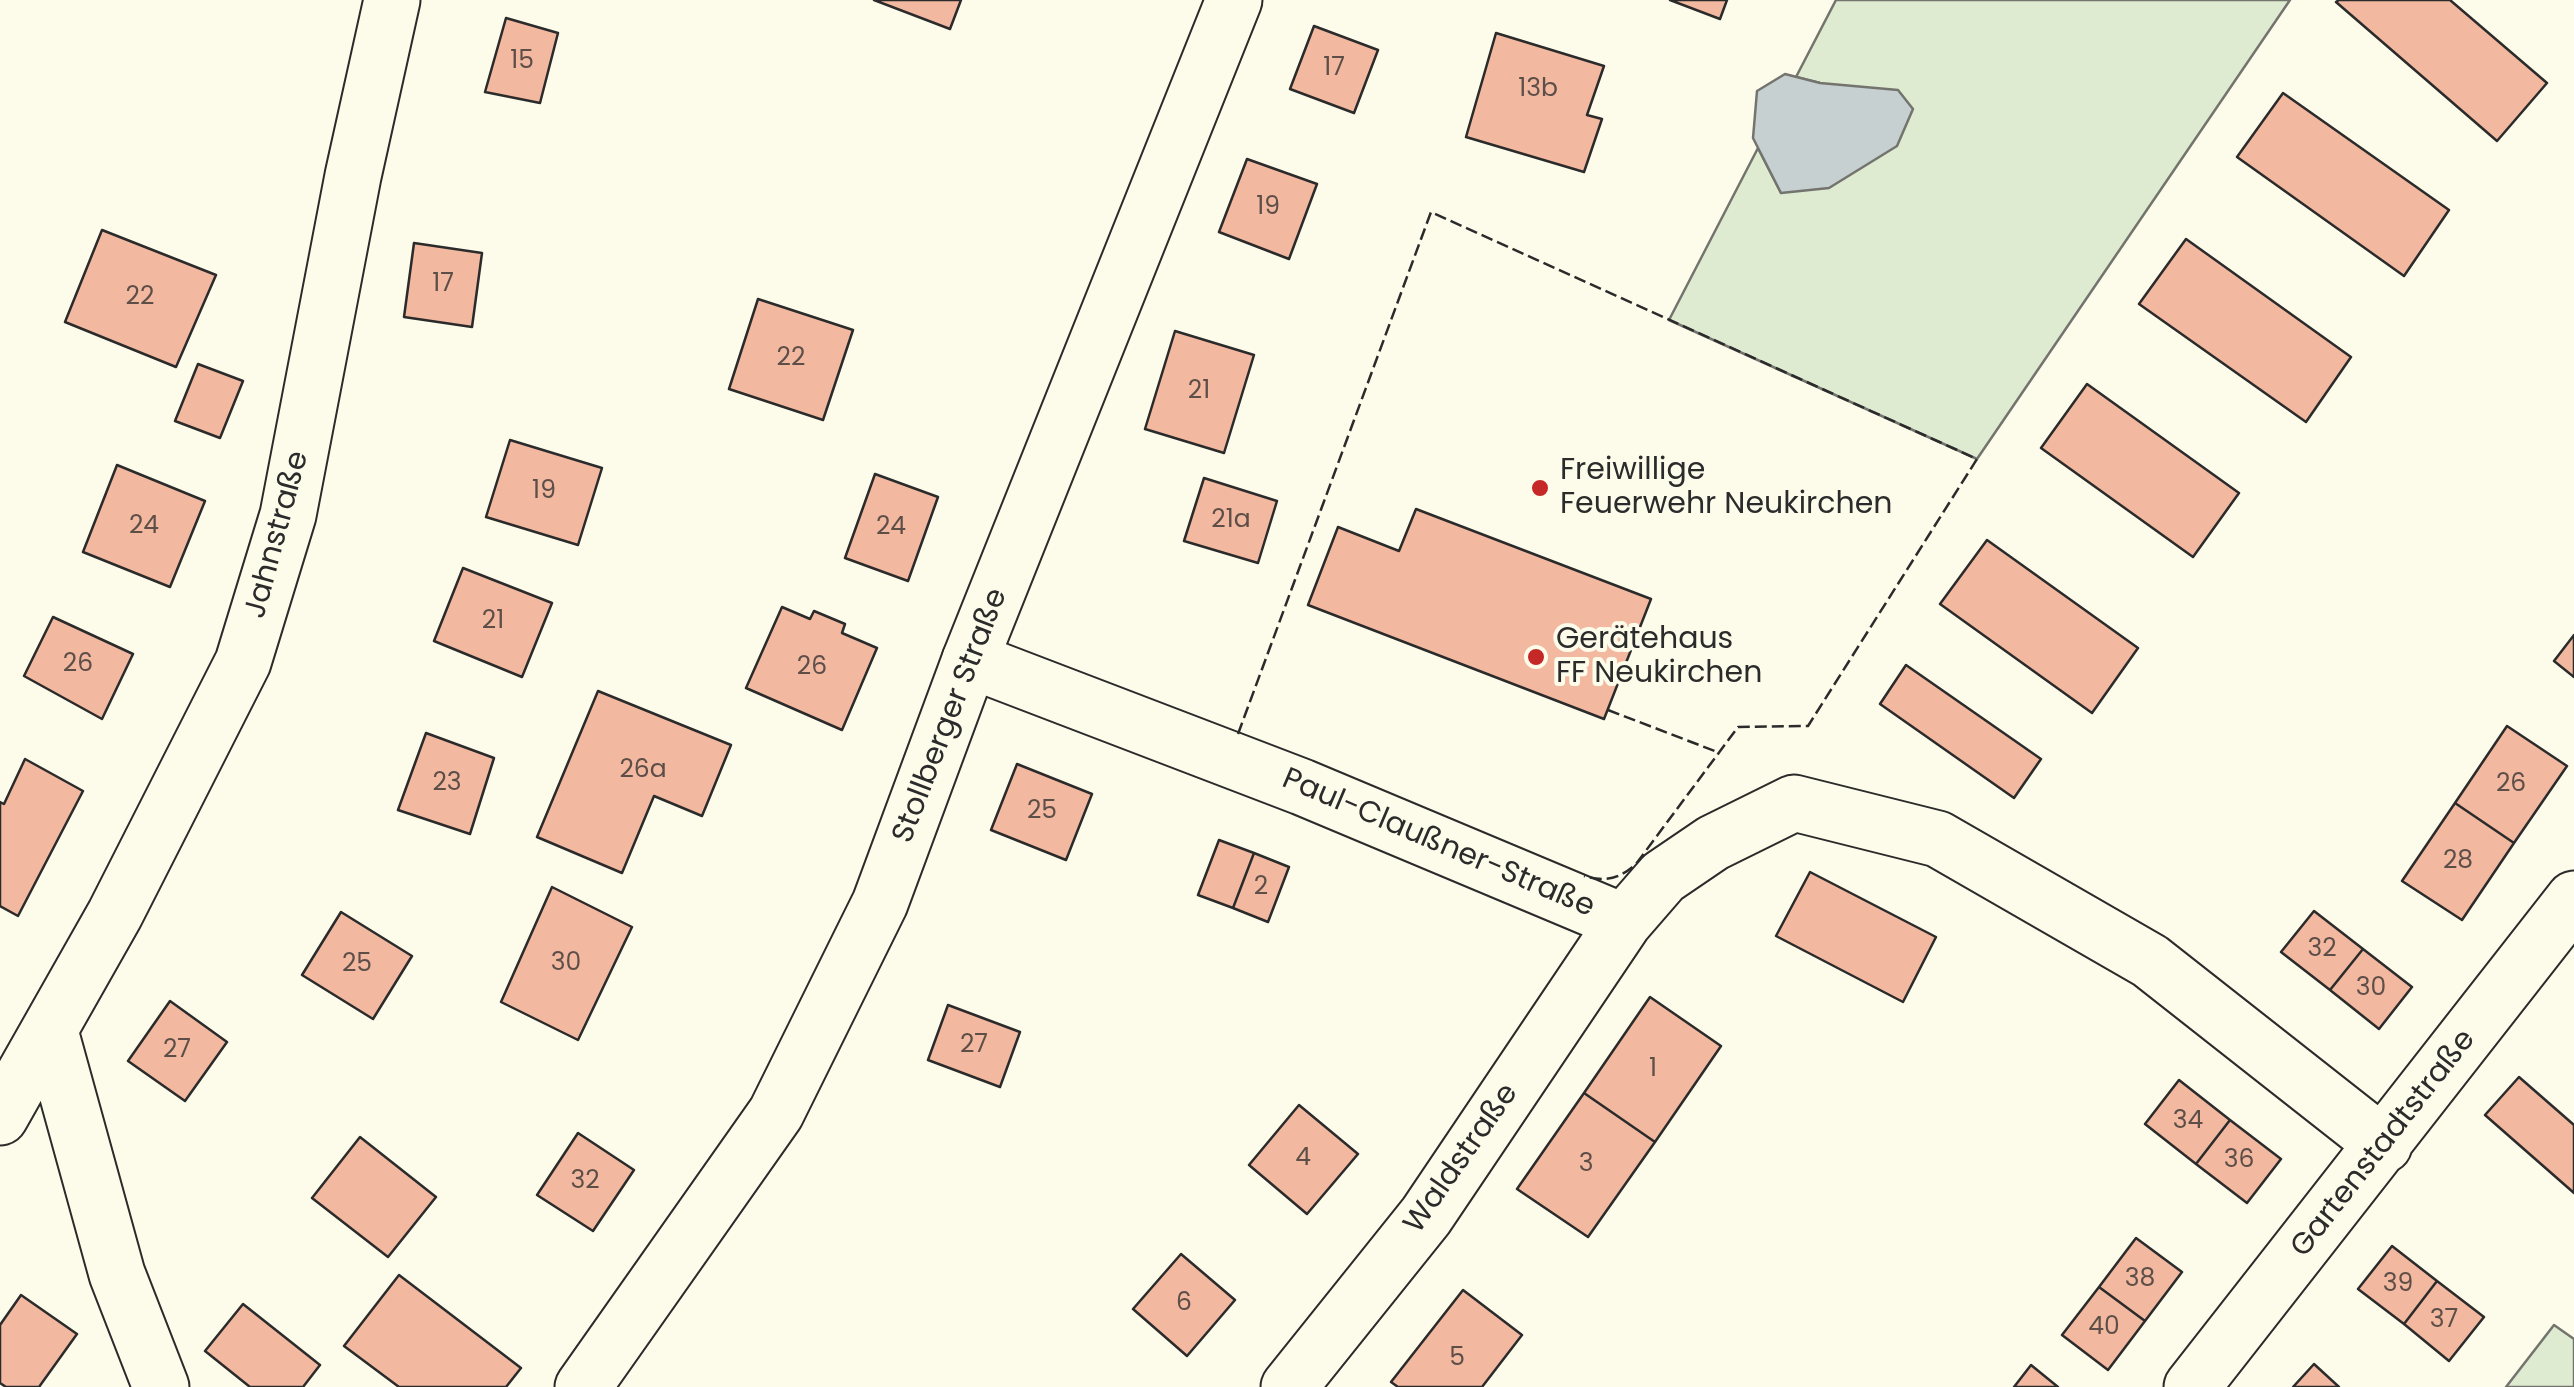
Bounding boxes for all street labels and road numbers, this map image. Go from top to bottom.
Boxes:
street label: Jahnstraße [238,447,318,623]
street label: Stollberger Straße [886,584,1016,848]
street label: Paul-Claußner-Straße [1276,762,1600,926]
street label: Gartenstadtstraße [2284,1023,2484,1265]
street label: Waldstraße [1397,1077,1527,1241]

